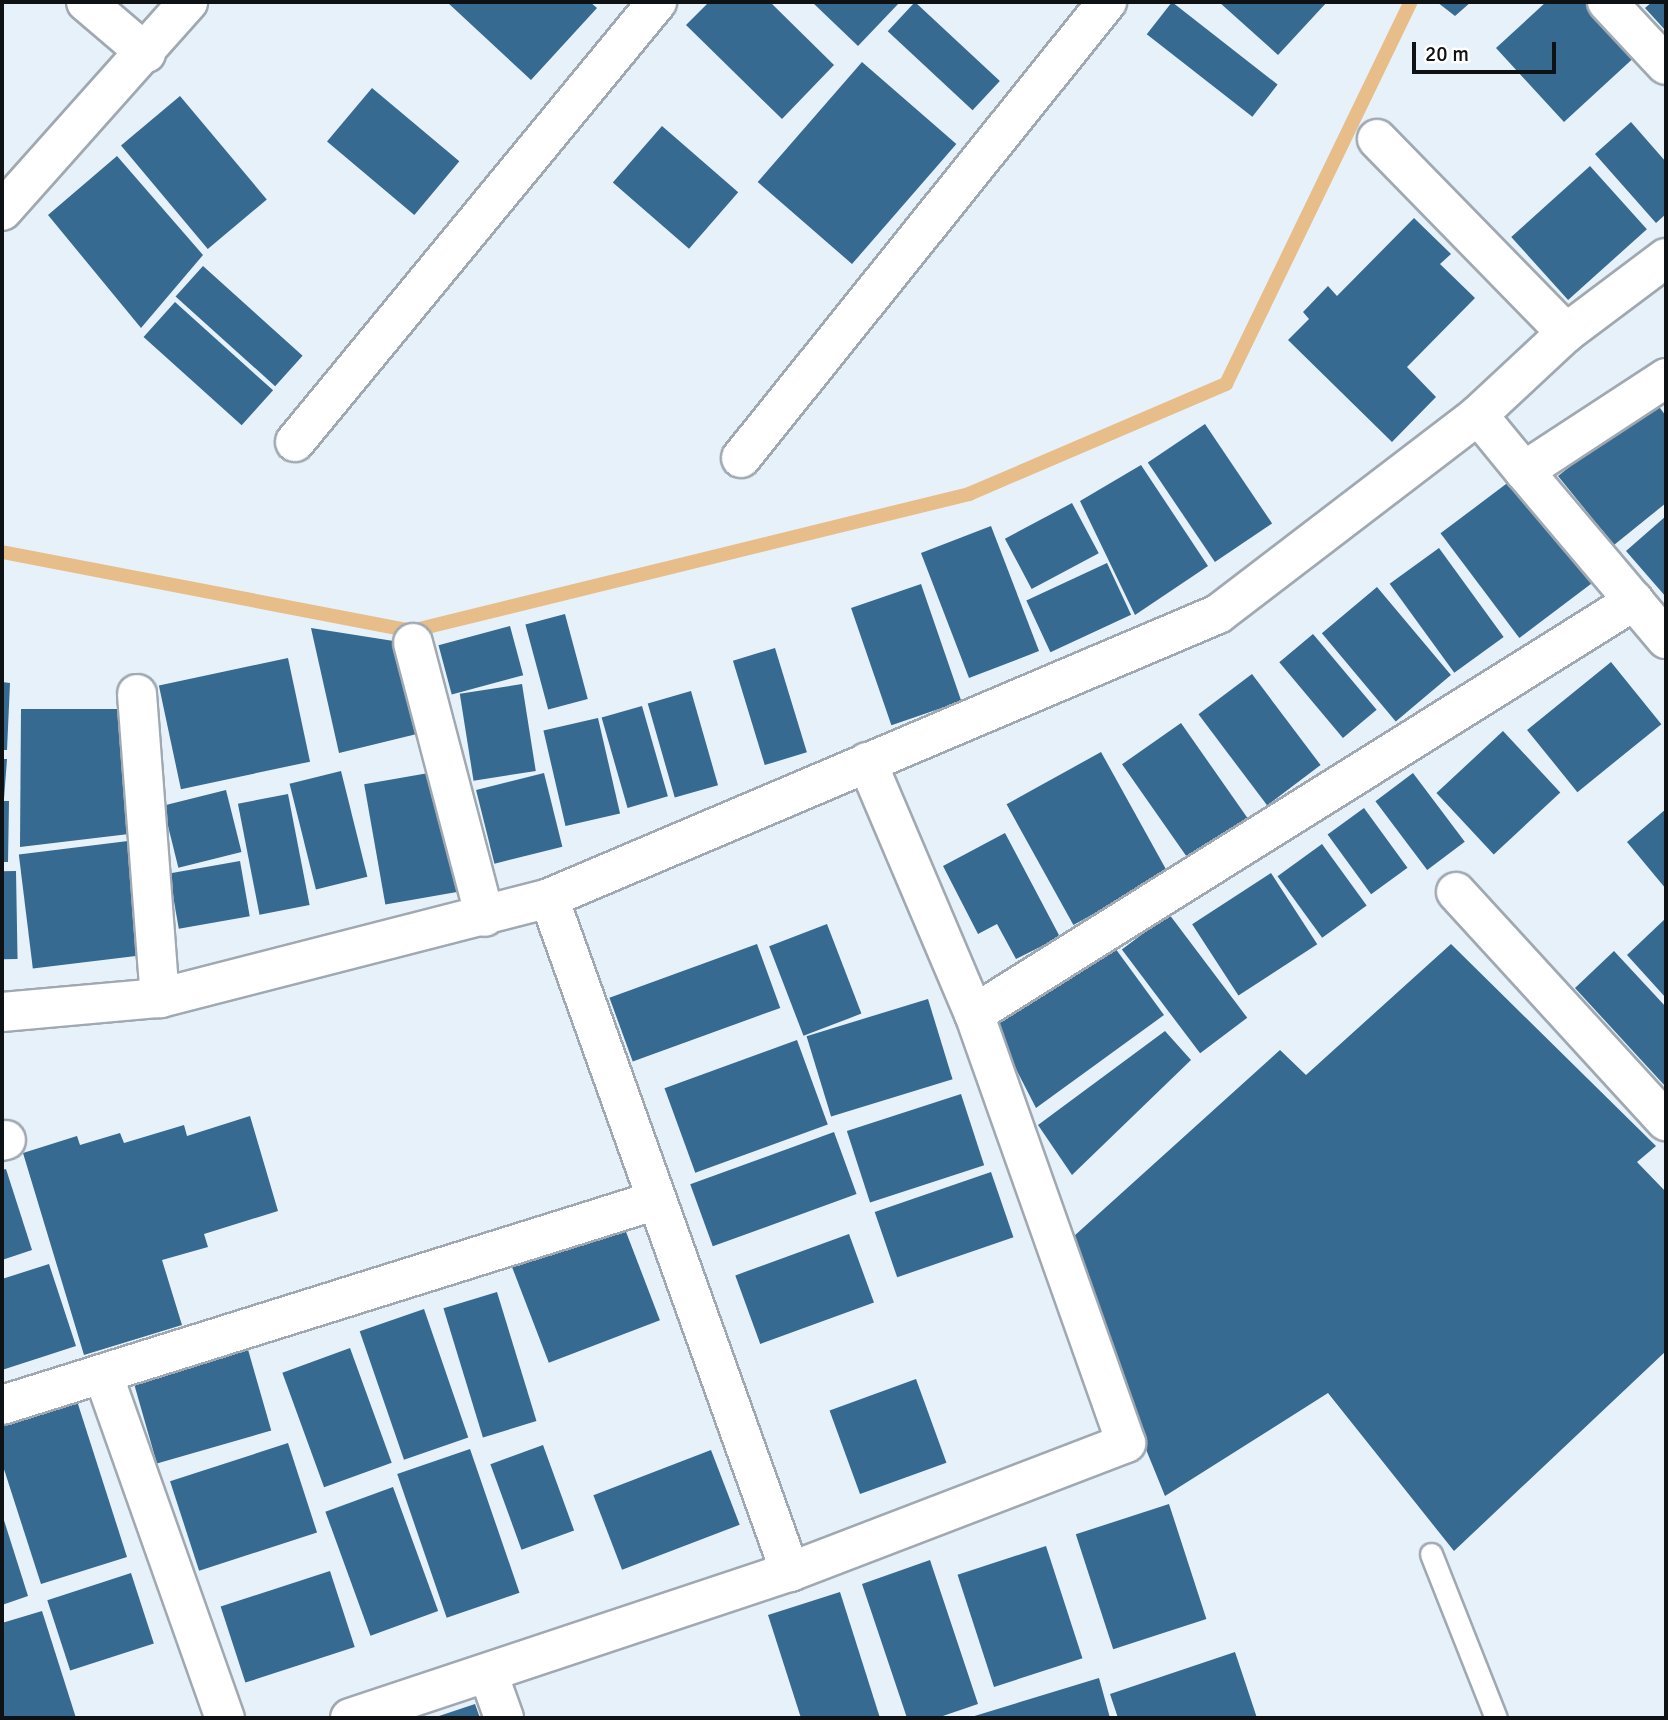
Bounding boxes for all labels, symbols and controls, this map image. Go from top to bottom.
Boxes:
scale bar [1416,28,1560,72]
text: 20 m [1425,41,1469,67]

